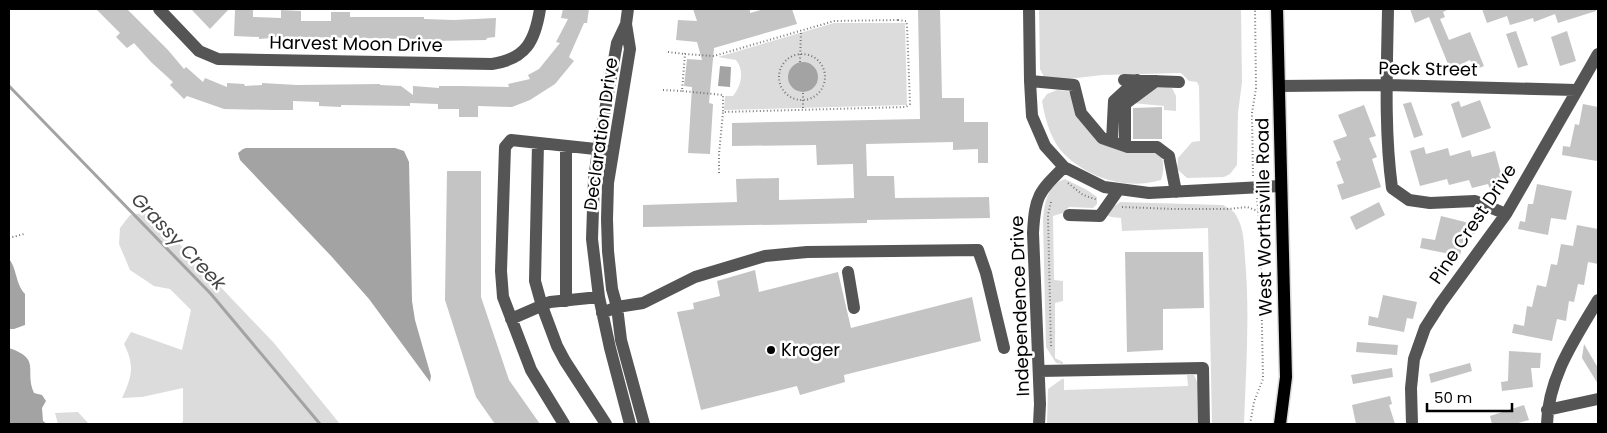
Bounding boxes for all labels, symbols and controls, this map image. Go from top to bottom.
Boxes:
street label: Harvest Moon Drive [269,29,443,58]
street label: Peck Street [1378,55,1478,82]
street label: Declaration Drive [577,56,624,212]
street label: West Worthsville Road [1249,117,1278,317]
street label: Pine Crest Drive [1423,159,1522,289]
water label: Grassy Creek [125,187,233,297]
street label: Independence Drive [1004,215,1035,397]
place label: Kroger [781,337,840,362]
marker: Kroger [765,344,777,356]
scale bar [1427,380,1512,412]
text: 50 m [1434,387,1472,408]

